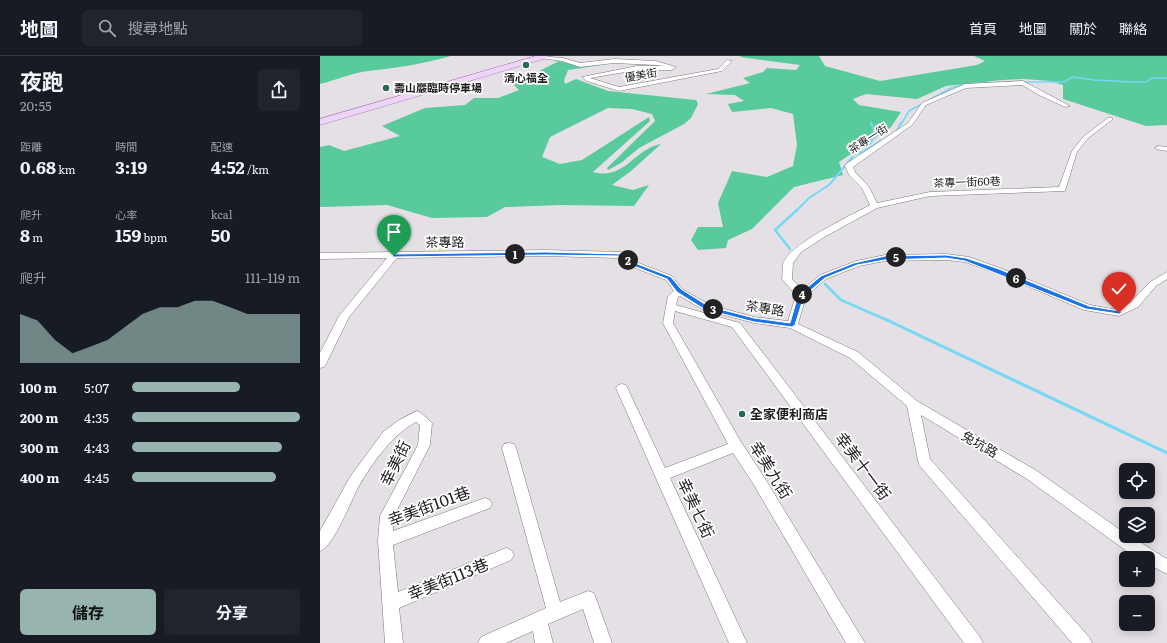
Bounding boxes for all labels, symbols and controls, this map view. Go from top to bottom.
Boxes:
search box [82,10,362,46]
text: 地圖 [20,14,58,42]
text: 搜尋地點 [128,16,188,39]
icon: search [96,17,118,39]
text: 首頁 [969,18,997,38]
text: 地圖 [1019,18,1047,38]
text: 關於 [1069,18,1097,38]
text: 聯絡 [1119,18,1147,38]
marker: 清心福全 [521,60,531,70]
street label: 優美街 [623,63,658,85]
text: 夜跑 [20,64,64,97]
button: share [258,69,300,111]
place label: 清心福全 [504,69,548,85]
place label: 壽山巖臨時停車場 [394,79,482,95]
marker: 壽山巖臨時停車場 [381,83,391,93]
text: 20:55 [20,96,52,115]
street label: 茶專一街 [845,119,890,157]
text: 距離 [20,138,42,154]
text: 時間 [115,138,137,154]
text: 配速 [211,138,233,154]
text: 0.68 [20,154,56,179]
text: 3:19 [115,154,147,179]
text: 4:52 [211,154,245,179]
text: km [56,161,76,177]
text: /km [245,161,269,177]
street label: 茶專一街60巷 [933,172,1001,190]
text: 爬升 [20,206,42,222]
text: 心率 [115,206,137,222]
text: kcal [211,206,232,222]
pin [377,215,411,256]
icon: arrive [383,221,405,243]
text: 8 [20,222,30,247]
text: 159 [115,222,141,247]
text: 50 [211,222,230,247]
text: m [30,229,43,245]
text: bpm [141,229,167,245]
street label: 茶專路 [425,232,465,251]
pin: 1 [505,244,525,264]
text: 1 [513,246,517,262]
pin: 5 [886,247,906,267]
text: 5 [893,249,899,265]
pin: 2 [618,250,638,270]
text: 2 [625,252,631,268]
text: 爬升 [20,268,46,287]
text: 111–119 m [245,268,300,287]
pin: 6 [1006,268,1026,288]
text: 6 [1013,270,1019,286]
pin [1102,272,1136,313]
icon: check [1108,278,1130,300]
pin: 4 [792,284,812,304]
text: 4 [799,286,805,302]
street label: 茶專路 [744,295,786,320]
pin: 3 [703,299,723,319]
text: 3 [710,301,716,317]
text: 100 m [20,378,57,397]
text: 5:07 [84,378,109,397]
place label: 全家便利商店 [750,404,828,423]
text: 200 m [20,408,59,427]
text: 4:35 [84,408,109,427]
marker: 全家便利商店 [737,409,747,419]
street label: 幸美十一街 [830,426,897,505]
street label: 兔坑路 [959,426,1002,462]
street label: 幸美街 [373,436,415,489]
street label: 幸美九街 [745,436,799,503]
text: 300 m [20,438,59,457]
text: 4:43 [84,438,109,457]
map controls [1119,463,1155,631]
button: locate [1119,463,1155,499]
text: 400 m [20,468,59,487]
text: 4:45 [84,468,109,487]
street label: 幸美七街 [673,473,721,542]
street label: 幸美街101巷 [384,479,473,531]
button: layers [1119,507,1155,543]
street label: 幸美街113巷 [403,551,492,605]
button: + [1119,551,1155,587]
button: 儲存 [20,589,156,635]
button: 分享 [164,589,300,635]
button: − [1119,595,1155,631]

